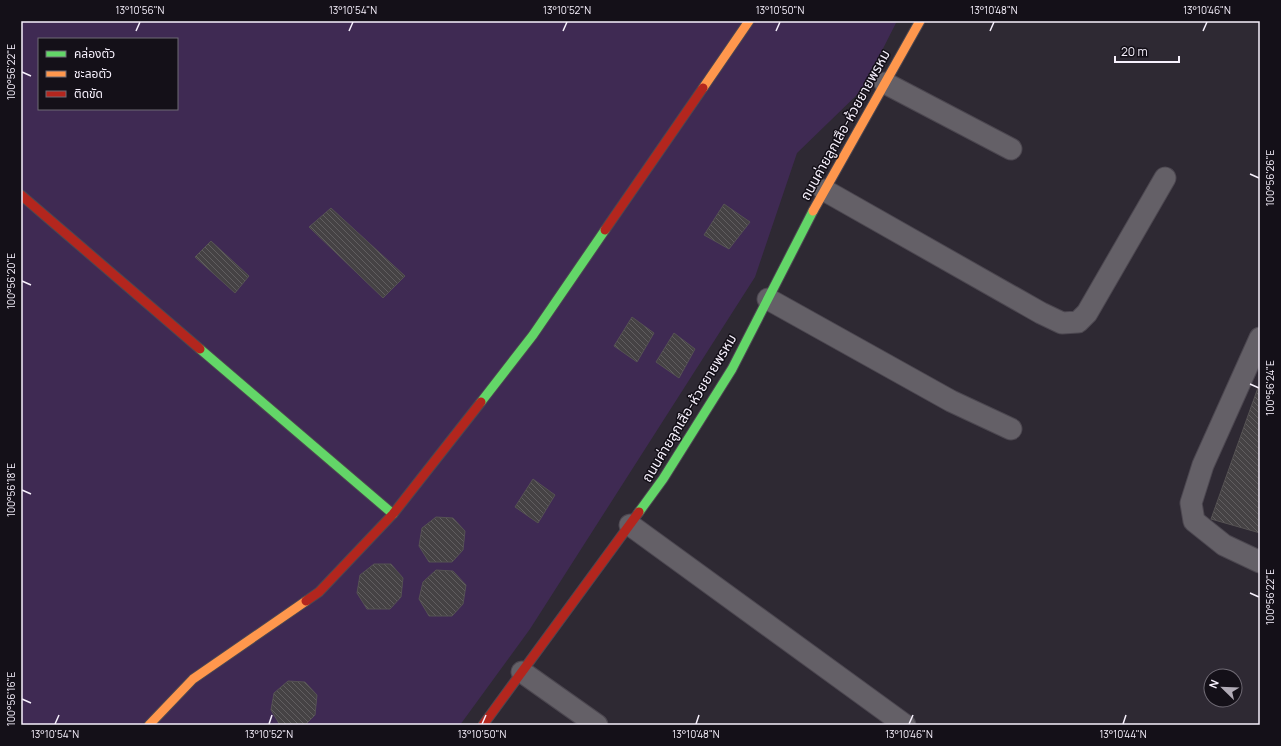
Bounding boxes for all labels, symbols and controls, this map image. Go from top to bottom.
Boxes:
text: 13°10'56"N [116,3,165,17]
text: 13°10'54"N [329,3,377,17]
text: 13°10'52"N [543,3,591,17]
text: 13°10'50"N [756,3,805,17]
text: 13°10'48"N [970,3,1018,17]
text: 13°10'46"N [1183,3,1231,17]
legend [38,38,178,110]
scale bar [1115,38,1179,64]
text: 20 m [1121,43,1148,60]
text: 100°56'22"E [4,44,18,100]
text: คล่องตัว [74,45,115,62]
street label: ถนนค่ายลูกเสึอ-ห้วยยายพรหม [795,46,894,204]
text: ชะลอตัว [74,65,112,82]
text: ติดขัด [74,85,103,102]
text: 100°56'26"E [1263,150,1277,206]
text: 100°56'20"E [4,253,18,309]
street label: ถนนค่ายลูกเสึอ-ห้วยยายพรหม [637,330,740,485]
text: 100°56'24"E [1263,360,1277,416]
text: 100°56'18"E [4,463,18,517]
text: 100°56'22"E [1263,569,1277,625]
north arrow [1203,668,1243,708]
text: 100°56'16"E [4,671,18,726]
text: N [1205,677,1222,690]
text: 13°10'54"N [31,727,79,741]
text: 13°10'52"N [245,727,293,741]
text: 13°10'50"N [458,727,507,741]
text: 13°10'48"N [672,727,720,741]
text: 13°10'46"N [885,727,933,741]
text: 13°10'44"N [1099,727,1147,741]

